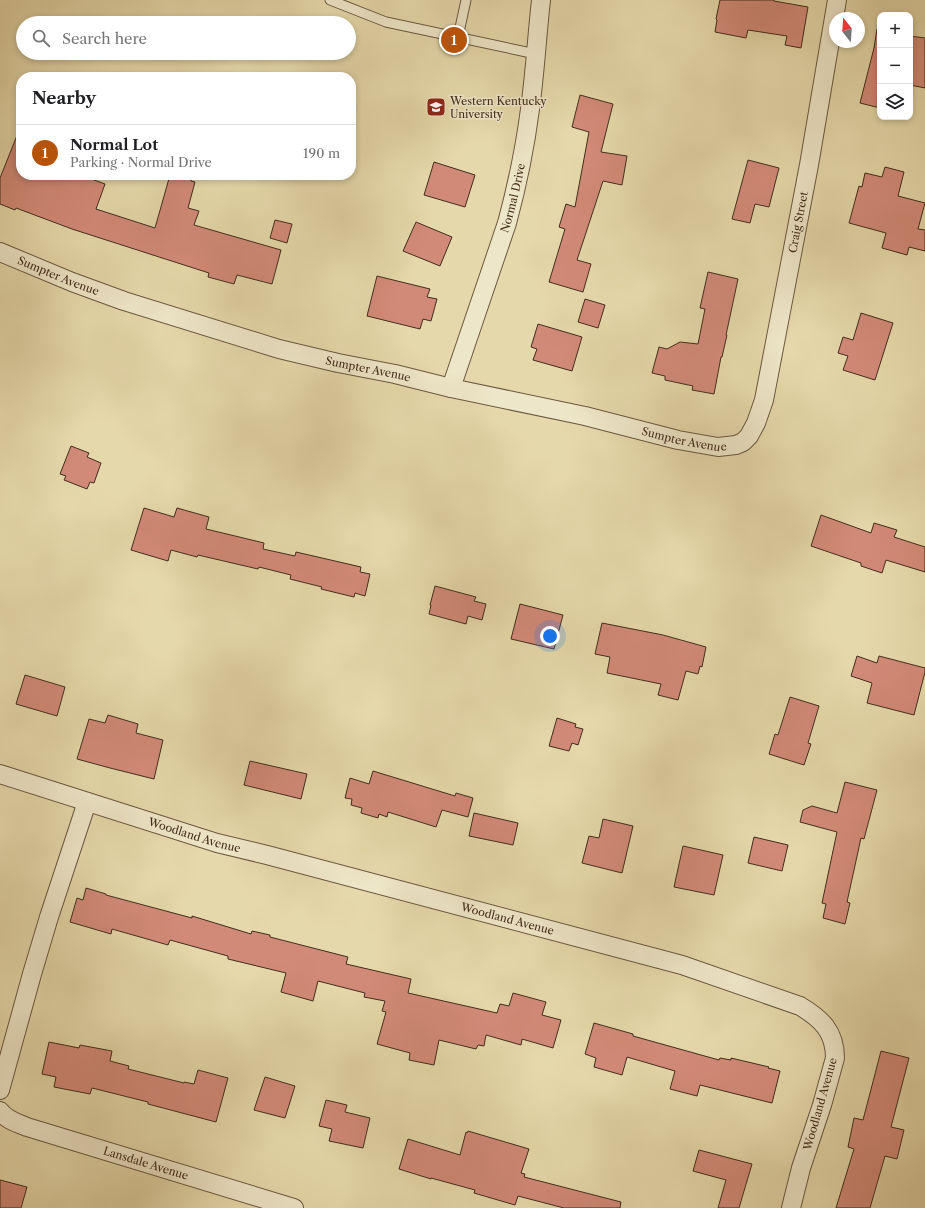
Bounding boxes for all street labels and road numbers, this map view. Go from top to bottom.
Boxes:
street label: Normal Drive [497,162,528,235]
street label: Craig Street [785,190,811,254]
street label: Sumpter Avenue [16,253,101,298]
street label: Sumpter Avenue [324,353,412,385]
street label: Sumpter Avenue [640,424,727,454]
street label: Woodland Avenue [146,814,242,855]
street label: Woodland Avenue [459,899,556,938]
street label: Woodland Avenue [800,1056,840,1153]
street label: Lansdale Avenue [102,1144,190,1183]

